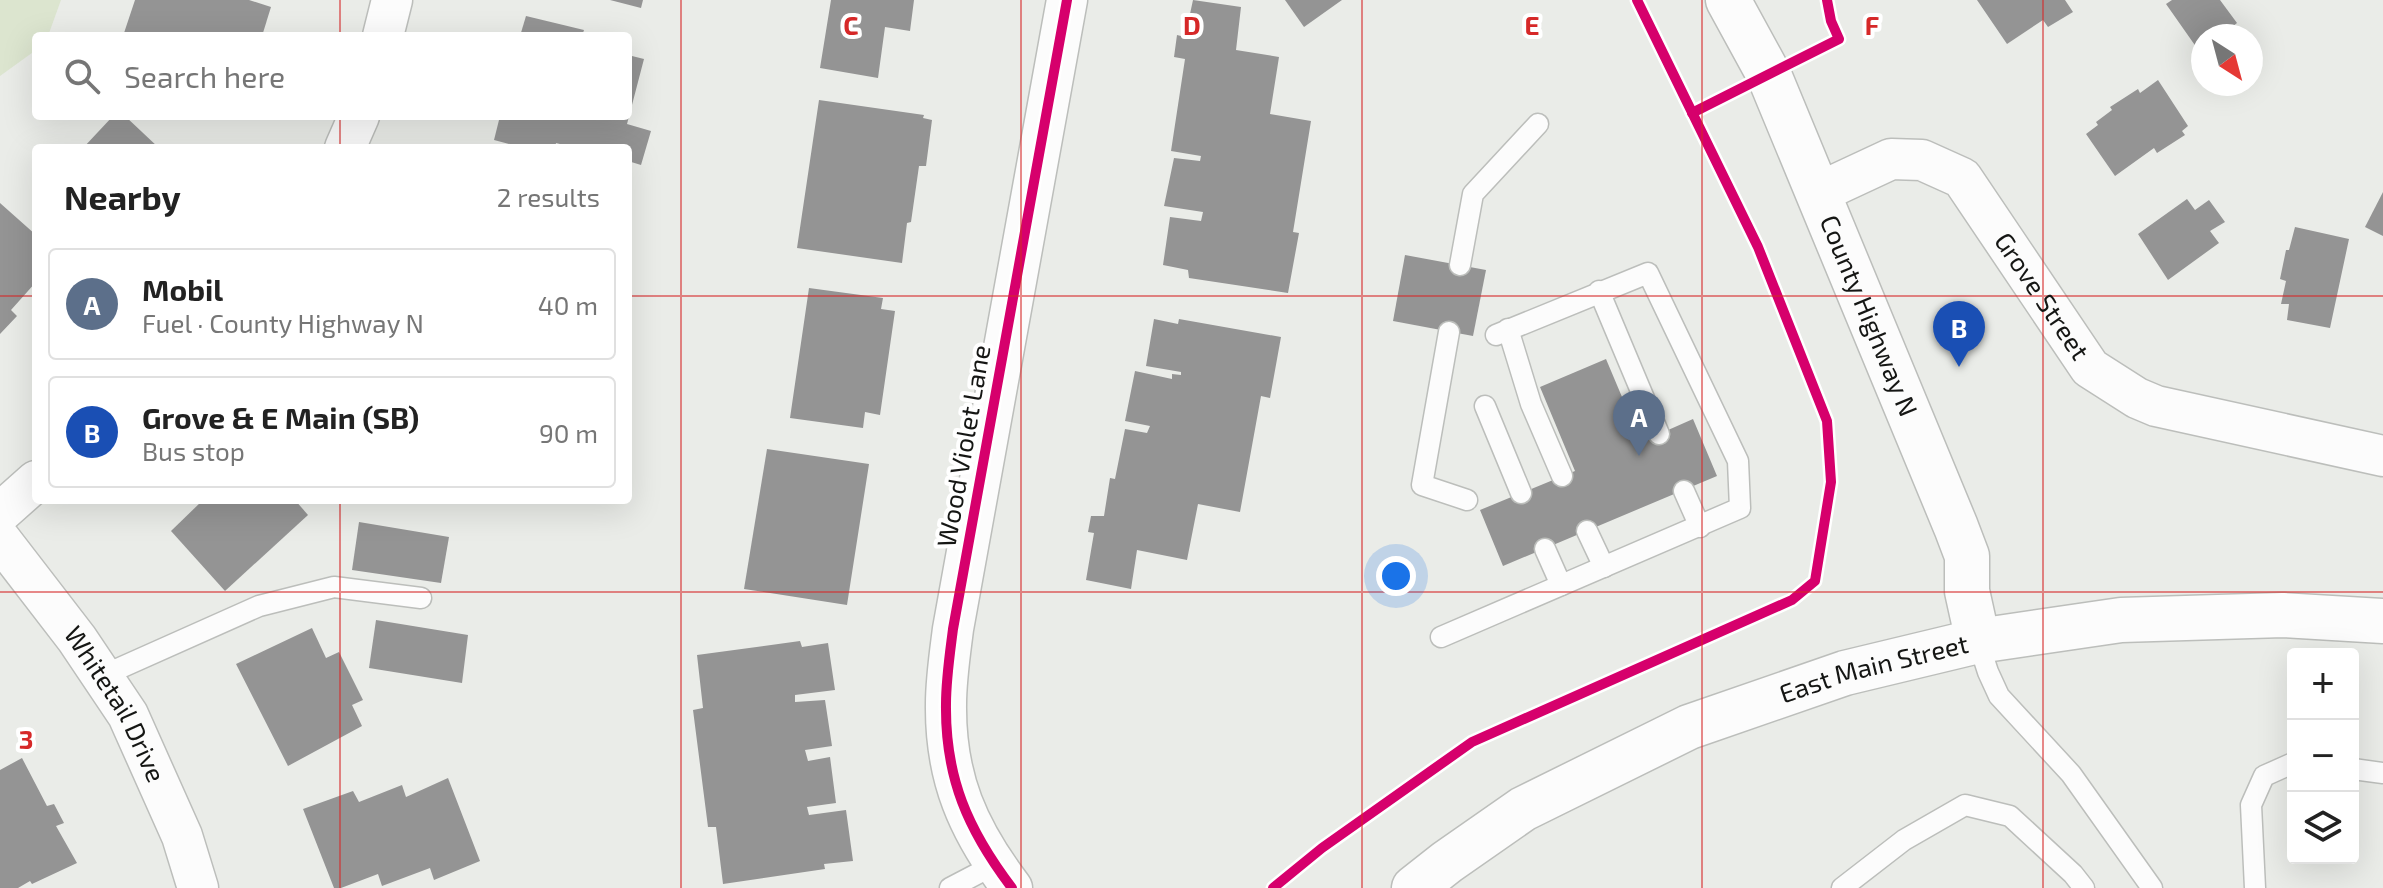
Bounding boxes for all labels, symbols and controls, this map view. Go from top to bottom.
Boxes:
text: C [843,9,859,40]
text: D [1183,9,1201,40]
text: E [1524,9,1540,40]
text: F [1865,9,1879,40]
north arrow [2191,24,2263,96]
search box [32,32,632,120]
icon: search [60,54,104,98]
text: Search here [124,58,285,94]
text: Nearby [64,176,181,217]
text: 2 results [497,181,600,212]
street label: County Highway N [1815,210,1925,420]
street label: Grove Street [1989,226,2097,365]
text: Mobil [142,271,223,307]
text: A [84,289,100,320]
text: 40 m [538,289,598,320]
pin: B [1933,301,1985,367]
text: Fuel · County Highway N [142,307,424,338]
street label: Wood Violet Lane [929,342,996,549]
pin: A [1613,390,1665,456]
text: Grove & E Main (SB) [142,399,419,435]
text: B [84,417,100,448]
text: 90 m [539,417,598,448]
text: Bus stop [142,435,245,466]
your location [1376,556,1416,596]
street label: Whitetail Drive [59,620,173,786]
street label: East Main Street [1775,627,1971,709]
map controls [2287,648,2359,864]
button: + [2287,648,2359,720]
button: − [2287,720,2359,792]
text: 3 [19,723,33,754]
button: layers [2287,792,2359,864]

